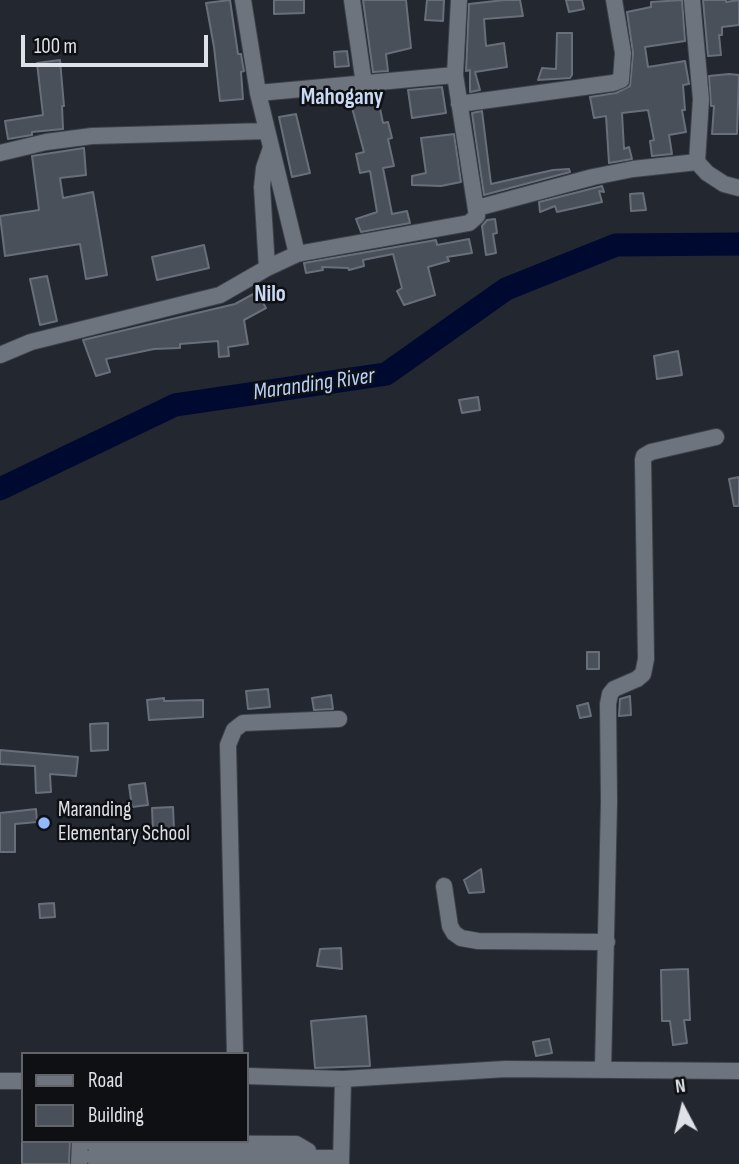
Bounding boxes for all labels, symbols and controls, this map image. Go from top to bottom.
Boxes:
scale bar [24,21,212,65]
text: 100 m [34,34,77,59]
district label: Mahogany [301,84,383,112]
district label: Nilo [254,281,286,309]
water label: Maranding River [251,363,377,407]
place label: Maranding Elementary School [58,798,190,848]
marker: Maranding Elementary School [36,815,52,831]
legend [21,1052,248,1143]
text: Road [88,1068,123,1093]
north arrow [648,1073,718,1143]
text: N [674,1075,687,1099]
text: Building [88,1103,144,1128]

